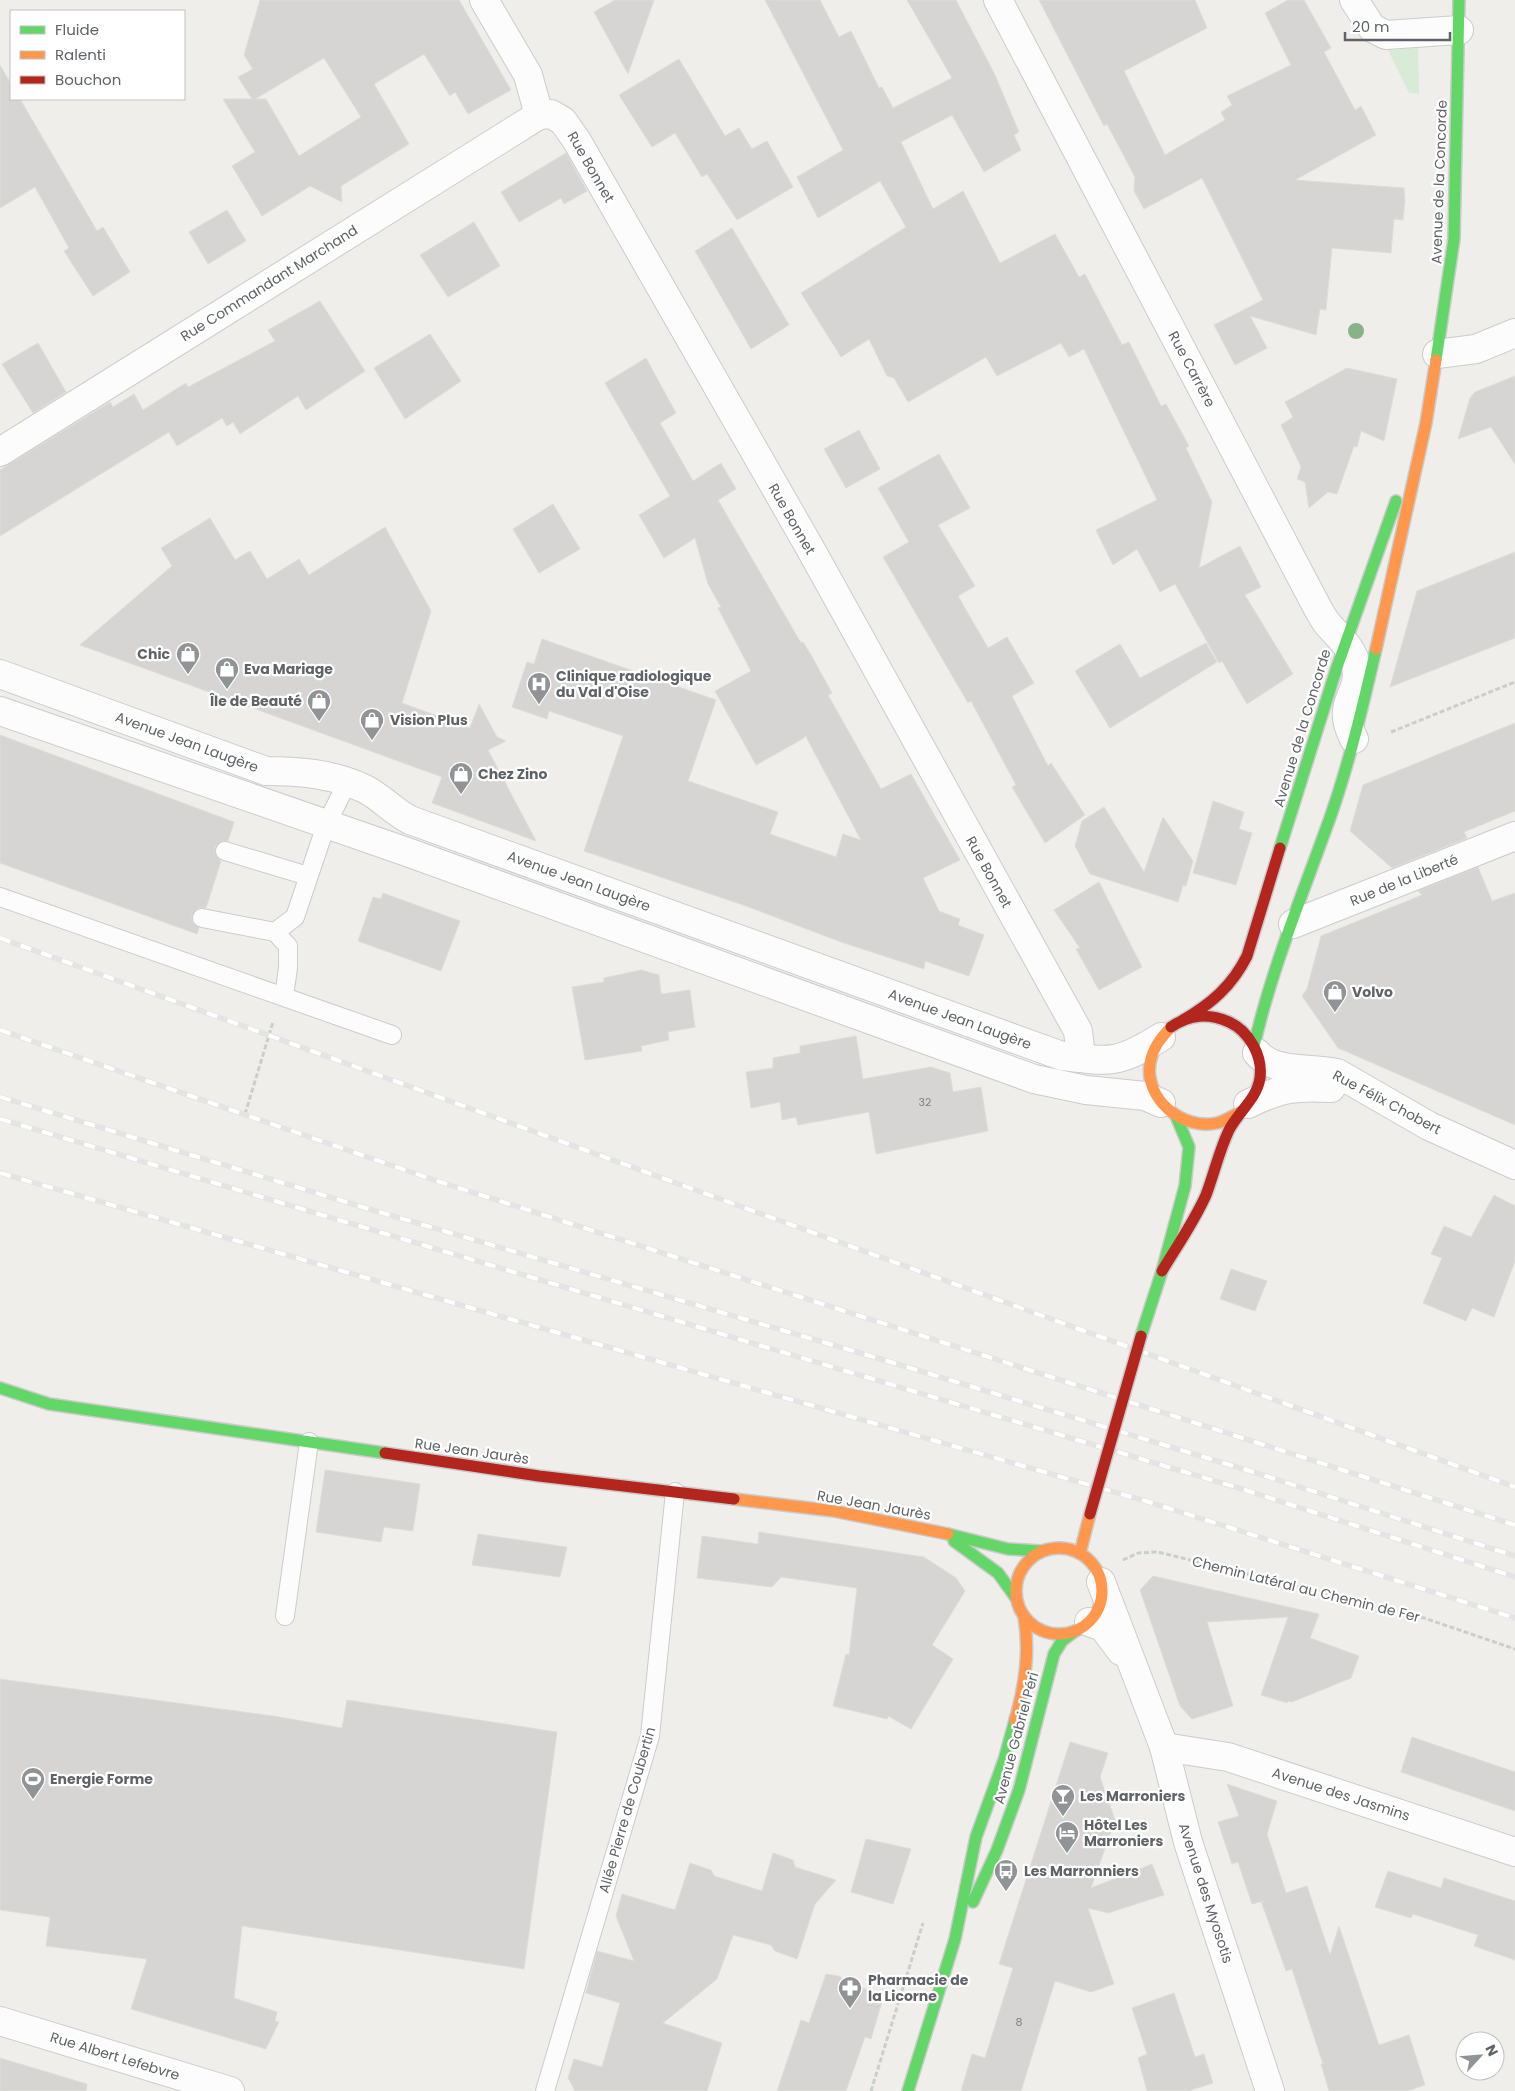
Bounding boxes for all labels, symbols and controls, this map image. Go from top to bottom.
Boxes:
legend [10,10,185,100]
scale bar [1345,10,1450,42]
text: 20 m [1352,16,1390,37]
text: Fluide [55,19,99,40]
text: Ralenti [55,44,106,65]
text: Bouchon [55,69,121,90]
street label: Avenue de la Concorde [1426,99,1452,264]
street label: Rue Bonnet [563,128,619,206]
street label: Rue Commandant Marchand [176,220,362,346]
street label: Rue Carrère [1164,328,1221,411]
street label: Rue Bonnet [764,480,820,558]
shop icon: Chic [175,641,201,675]
place label: Chic [137,644,171,664]
street label: Avenue de la Concorde [1268,646,1336,810]
shop icon: Eva Mariage [214,656,240,690]
place label: Eva Mariage [244,659,333,679]
place label: Clinique radiologique du Val d'Oise [556,666,712,702]
hospital icon: Clinique radiologique du Val d'Oise [526,671,552,705]
shop icon: Île de Beauté [306,688,332,722]
place label: Île de Beauté [209,691,302,711]
street label: Avenue Jean Laugère [113,707,262,777]
shop icon: Vision Plus [359,707,385,741]
place label: Vision Plus [390,710,468,730]
shop icon: Chez Zino [448,761,474,795]
place label: Chez Zino [478,764,548,784]
street label: Rue Bonnet [961,833,1017,911]
street label: Avenue Jean Laugère [505,846,654,916]
street label: Rue de la Liberté [1347,849,1461,911]
shop icon: Volvo [1322,979,1348,1013]
place label: Volvo [1352,982,1393,1002]
street label: Avenue Jean Laugère [886,984,1035,1054]
street label: Rue Félix Chobert [1329,1065,1445,1139]
house number: 32 [919,1094,931,1110]
street label: Rue Jean Jaurès [414,1433,530,1469]
street label: Rue Jean Jaurès [816,1485,932,1525]
street label: Chemin Latéral au Chemin de Fer [1190,1551,1422,1627]
street label: Avenue Gabriel Péri [989,1670,1043,1806]
street label: Allée Pierre de Coubertin [594,1725,660,1895]
street label: Avenue des Jasmins [1270,1762,1412,1826]
sports icon: Energie Forme [20,1766,46,1800]
place label: Energie Forme [50,1769,153,1789]
bar icon: Les Marroniers [1050,1783,1076,1817]
place label: Les Marroniers [1080,1786,1186,1806]
place label: Hôtel Les Marroniers [1084,1815,1163,1851]
hotel icon: Hôtel Les Marroniers [1054,1820,1080,1854]
street label: Avenue des Myosotis [1174,1820,1238,1966]
bus stop icon: Les Marronniers [993,1858,1019,1892]
place label: Les Marronniers [1024,1861,1139,1881]
place label: Pharmacie de la Licorne [868,1970,969,2006]
pharmacy icon: Pharmacie de la Licorne [837,1975,863,2009]
house number: 8 [1016,2014,1023,2030]
street label: Rue Albert Lefebvre [48,2027,182,2085]
north arrow [1455,2031,1505,2081]
text: N [1480,2041,1503,2059]

